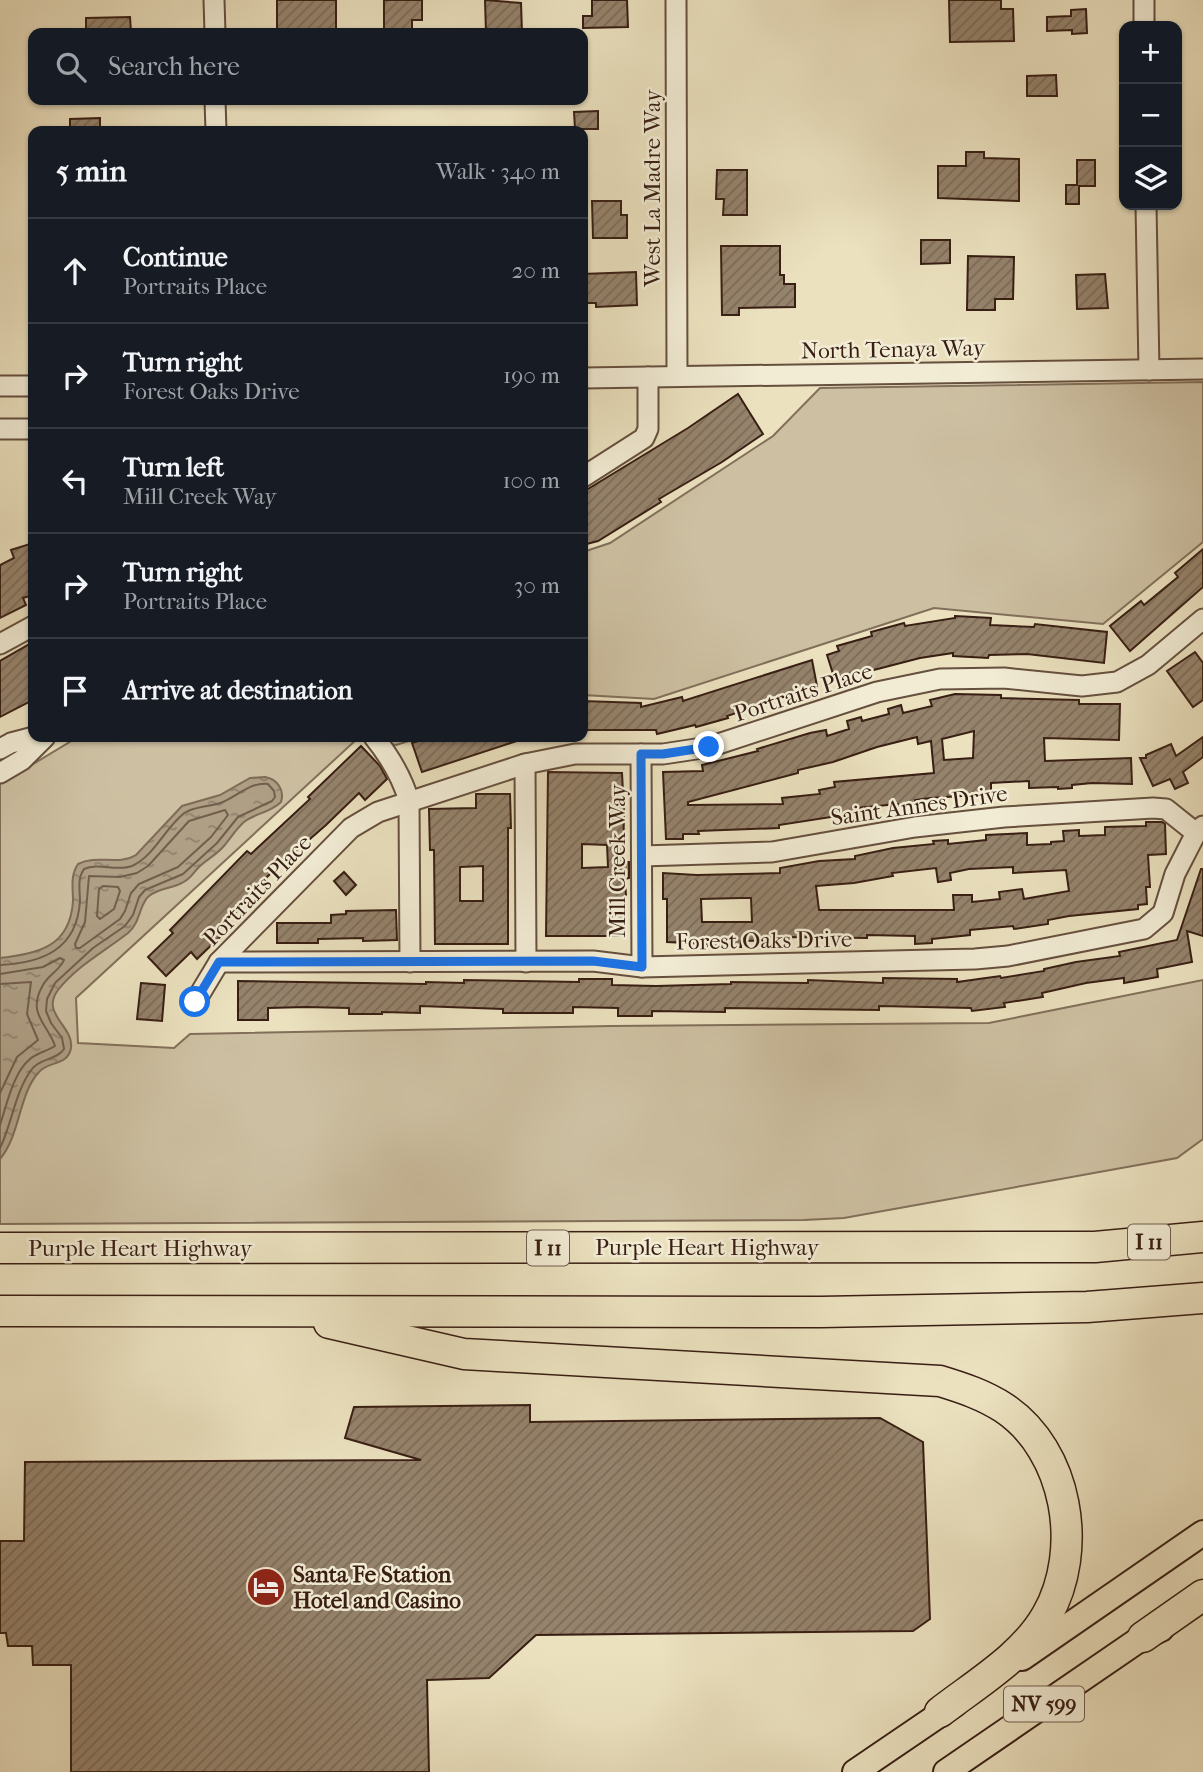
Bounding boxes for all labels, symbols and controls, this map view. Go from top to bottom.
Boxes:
map controls [1119,21,1182,210]
button: + [1119,21,1182,84]
search box [28,28,588,105]
icon: search [52,48,90,86]
text: Search here [108,51,240,82]
button: − [1119,84,1182,147]
street label: West La Madre Way [639,89,666,288]
button: layers [1119,147,1182,210]
text: 5 min [56,154,127,189]
text: Walk · 340 m [436,158,560,185]
text: Continue [123,242,228,273]
icon: ahead [56,252,94,290]
text: 20 m [511,257,560,284]
text: Portraits Place [123,273,267,300]
street label: North Tenaya Way [801,334,986,365]
text: Turn right [123,347,243,378]
icon: right [56,357,94,395]
text: 190 m [503,362,560,389]
text: Forest Oaks Drive [123,378,300,405]
text: Turn left [123,452,224,483]
icon: left [56,462,94,500]
text: 100 m [502,467,560,494]
text: Mill Creek Way [123,483,277,510]
text: Turn right [123,557,243,588]
icon: right [56,567,94,605]
text: 30 m [514,572,560,599]
text: Portraits Place [123,588,267,615]
street label: Portraits Place [730,657,876,728]
icon: arrive [56,672,94,710]
text: Arrive at destination [123,675,353,706]
route end [693,731,724,762]
street label: Saint Annes Drive [829,780,1009,831]
street label: Mill Creek Way [604,783,631,938]
street label: Portraits Place [198,829,317,952]
street label: Forest Oaks Drive [675,925,853,956]
route start [179,986,210,1017]
road number: I 11 [1128,1224,1170,1260]
road number: I 11 [527,1230,569,1266]
street label: Purple Heart Highway [595,1234,820,1261]
street label: Purple Heart Highway [28,1235,253,1262]
place label: Santa Fe Station Hotel and Casino [293,1561,461,1614]
hotel icon: Santa Fe Station Hotel and Casino [245,1566,287,1608]
road number: NV 599 [1004,1686,1084,1722]

